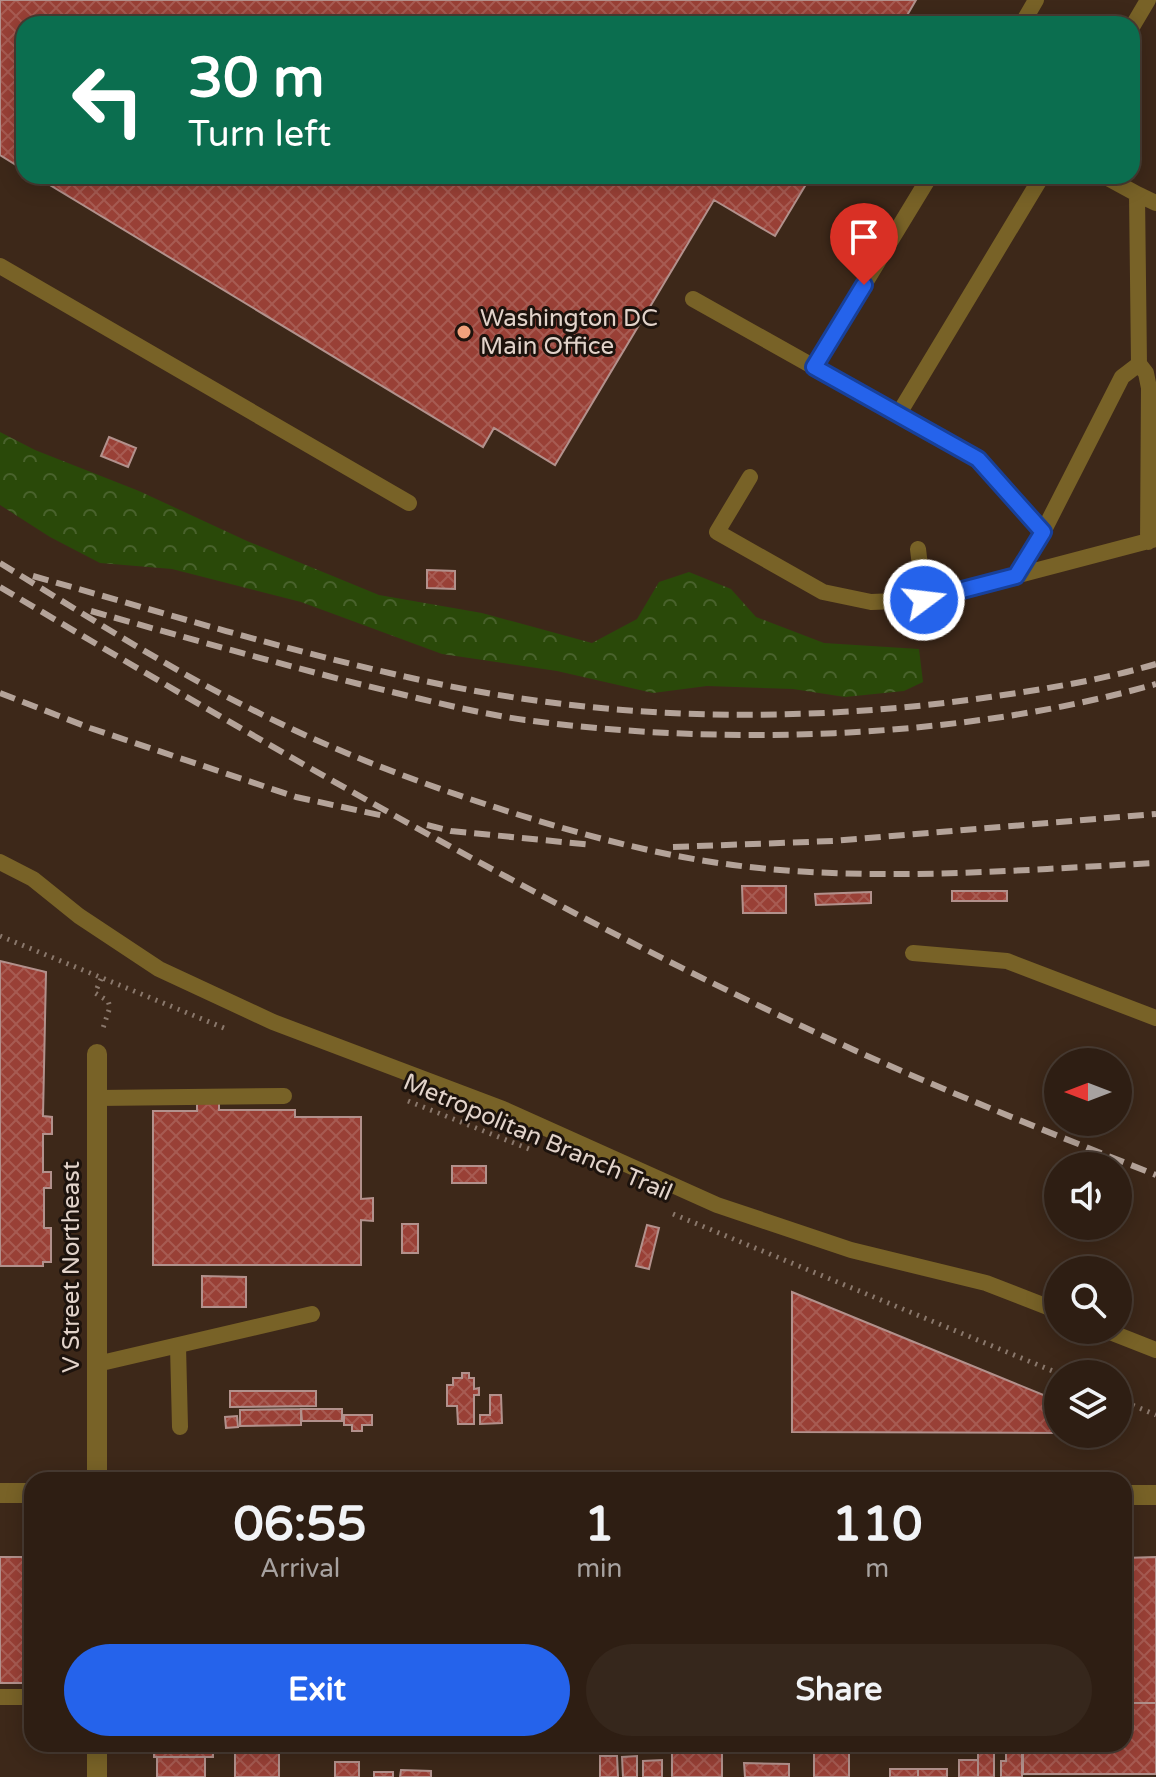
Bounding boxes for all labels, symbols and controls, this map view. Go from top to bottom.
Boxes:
text: 30 m [188,45,324,112]
icon: left [56,48,160,152]
text: Turn left [188,113,331,156]
pin [830,203,898,285]
icon: arrive [842,215,886,259]
place label: Washington DC Main Office [480,304,658,361]
marker: Washington DC Main Office [455,323,473,341]
position arrow [882,558,966,642]
north arrow [1044,1048,1132,1136]
map controls [1044,1048,1132,1448]
street label: Metropolitan Branch Trail [399,1068,677,1207]
button: sound [1044,1152,1132,1240]
street label: V Street Northeast [57,1161,86,1373]
button: search [1044,1256,1132,1344]
button: layers [1044,1360,1132,1448]
text: 06:55 [234,1496,367,1554]
text: 1 [584,1496,614,1554]
text: 110 [832,1496,922,1554]
text: Arrival [260,1553,340,1584]
text: min [576,1553,622,1584]
text: m [865,1553,889,1584]
button: Exit [64,1644,570,1736]
button: Share [586,1644,1092,1736]

